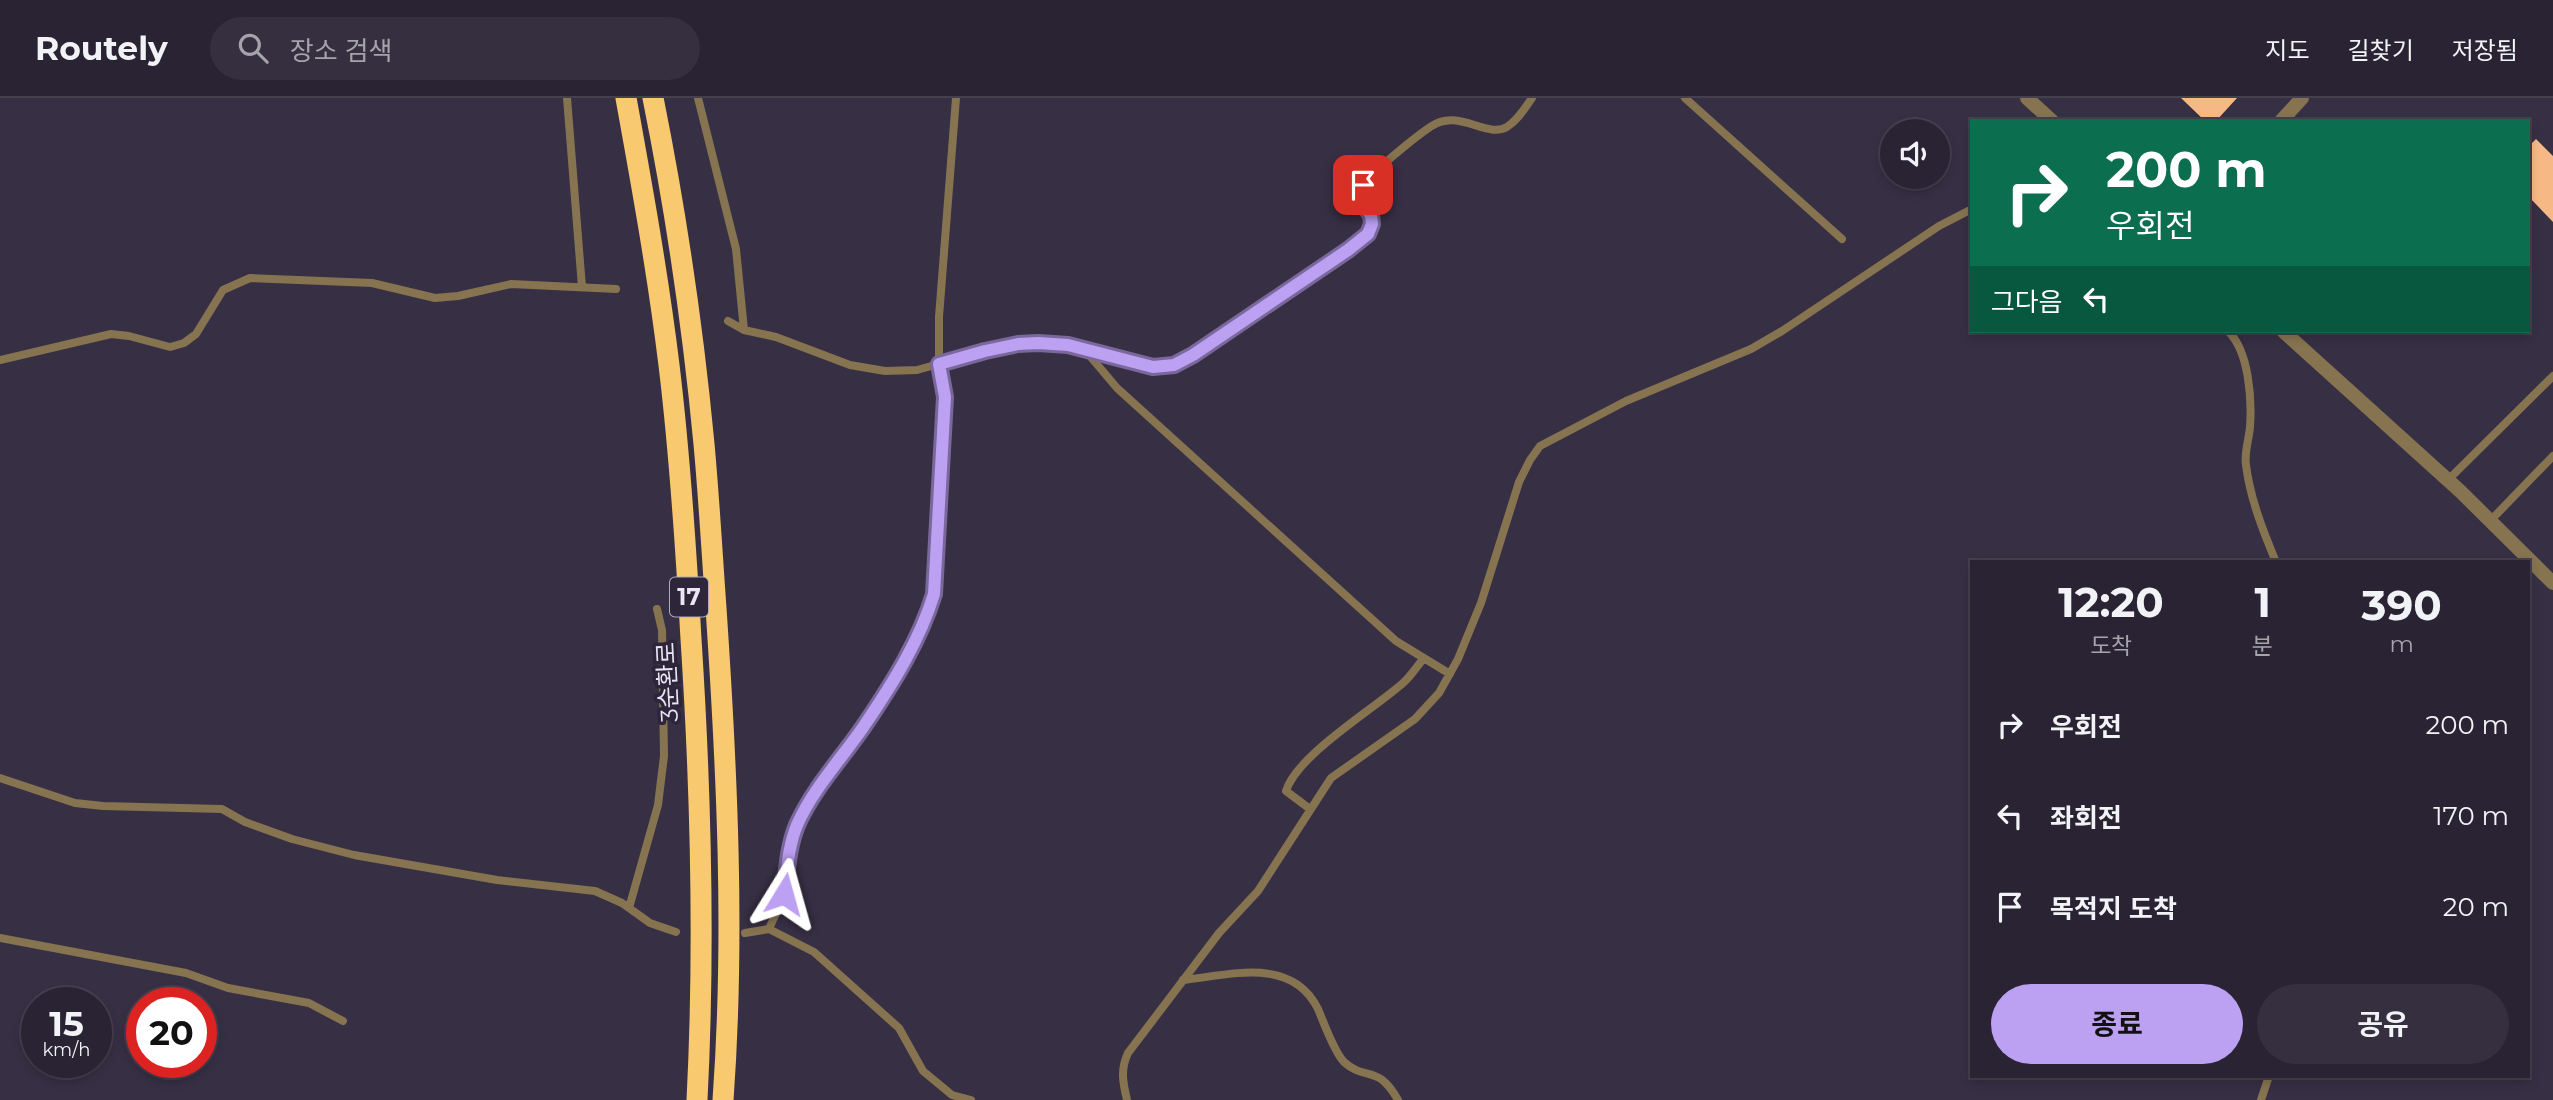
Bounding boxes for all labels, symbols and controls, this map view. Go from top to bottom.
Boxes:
search box [210,17,700,80]
text: Routely [35,28,168,68]
icon: search [234,29,272,67]
text: 장소 검색 [290,35,392,67]
text: 지도 [2265,36,2310,65]
text: 길찾기 [2348,36,2414,65]
text: 저장됨 [2452,36,2518,65]
map controls [1880,119,1950,189]
button: sound [1880,119,1950,189]
text: 200 m [2106,140,2267,199]
icon: right [1991,147,2082,238]
pin [1333,155,1393,215]
icon: arrive [1344,166,1382,204]
text: 우회전 [2106,206,2194,245]
icon: left [2077,280,2115,318]
text: 그다음 [1991,286,2063,318]
text: 12:20 [2058,576,2164,628]
text: 1 [2254,576,2271,628]
road number: 17 [670,578,708,617]
text: 390 [2362,579,2442,631]
text: m [2389,630,2414,658]
text: 도착 [2090,632,2132,660]
text: 분 [2252,632,2273,660]
street label: 3순환로 [651,641,684,723]
icon: right [1991,706,2029,744]
text: 200 m [2425,709,2509,741]
text: 우회전 [2050,711,2122,743]
icon: left [1991,797,2029,835]
text: 170 m [2433,800,2509,832]
text: 좌회전 [2050,802,2122,834]
position arrow [747,857,821,931]
icon: arrive [1991,888,2029,926]
text: 20 m [2443,891,2509,923]
text: 목적지 도착 [2050,893,2177,925]
button: 종료 [1991,984,2243,1064]
button: 공유 [2257,984,2509,1064]
speed limit sign: 20 [126,987,217,1078]
text: 15 [49,1002,84,1045]
text: km/h [42,1039,91,1061]

